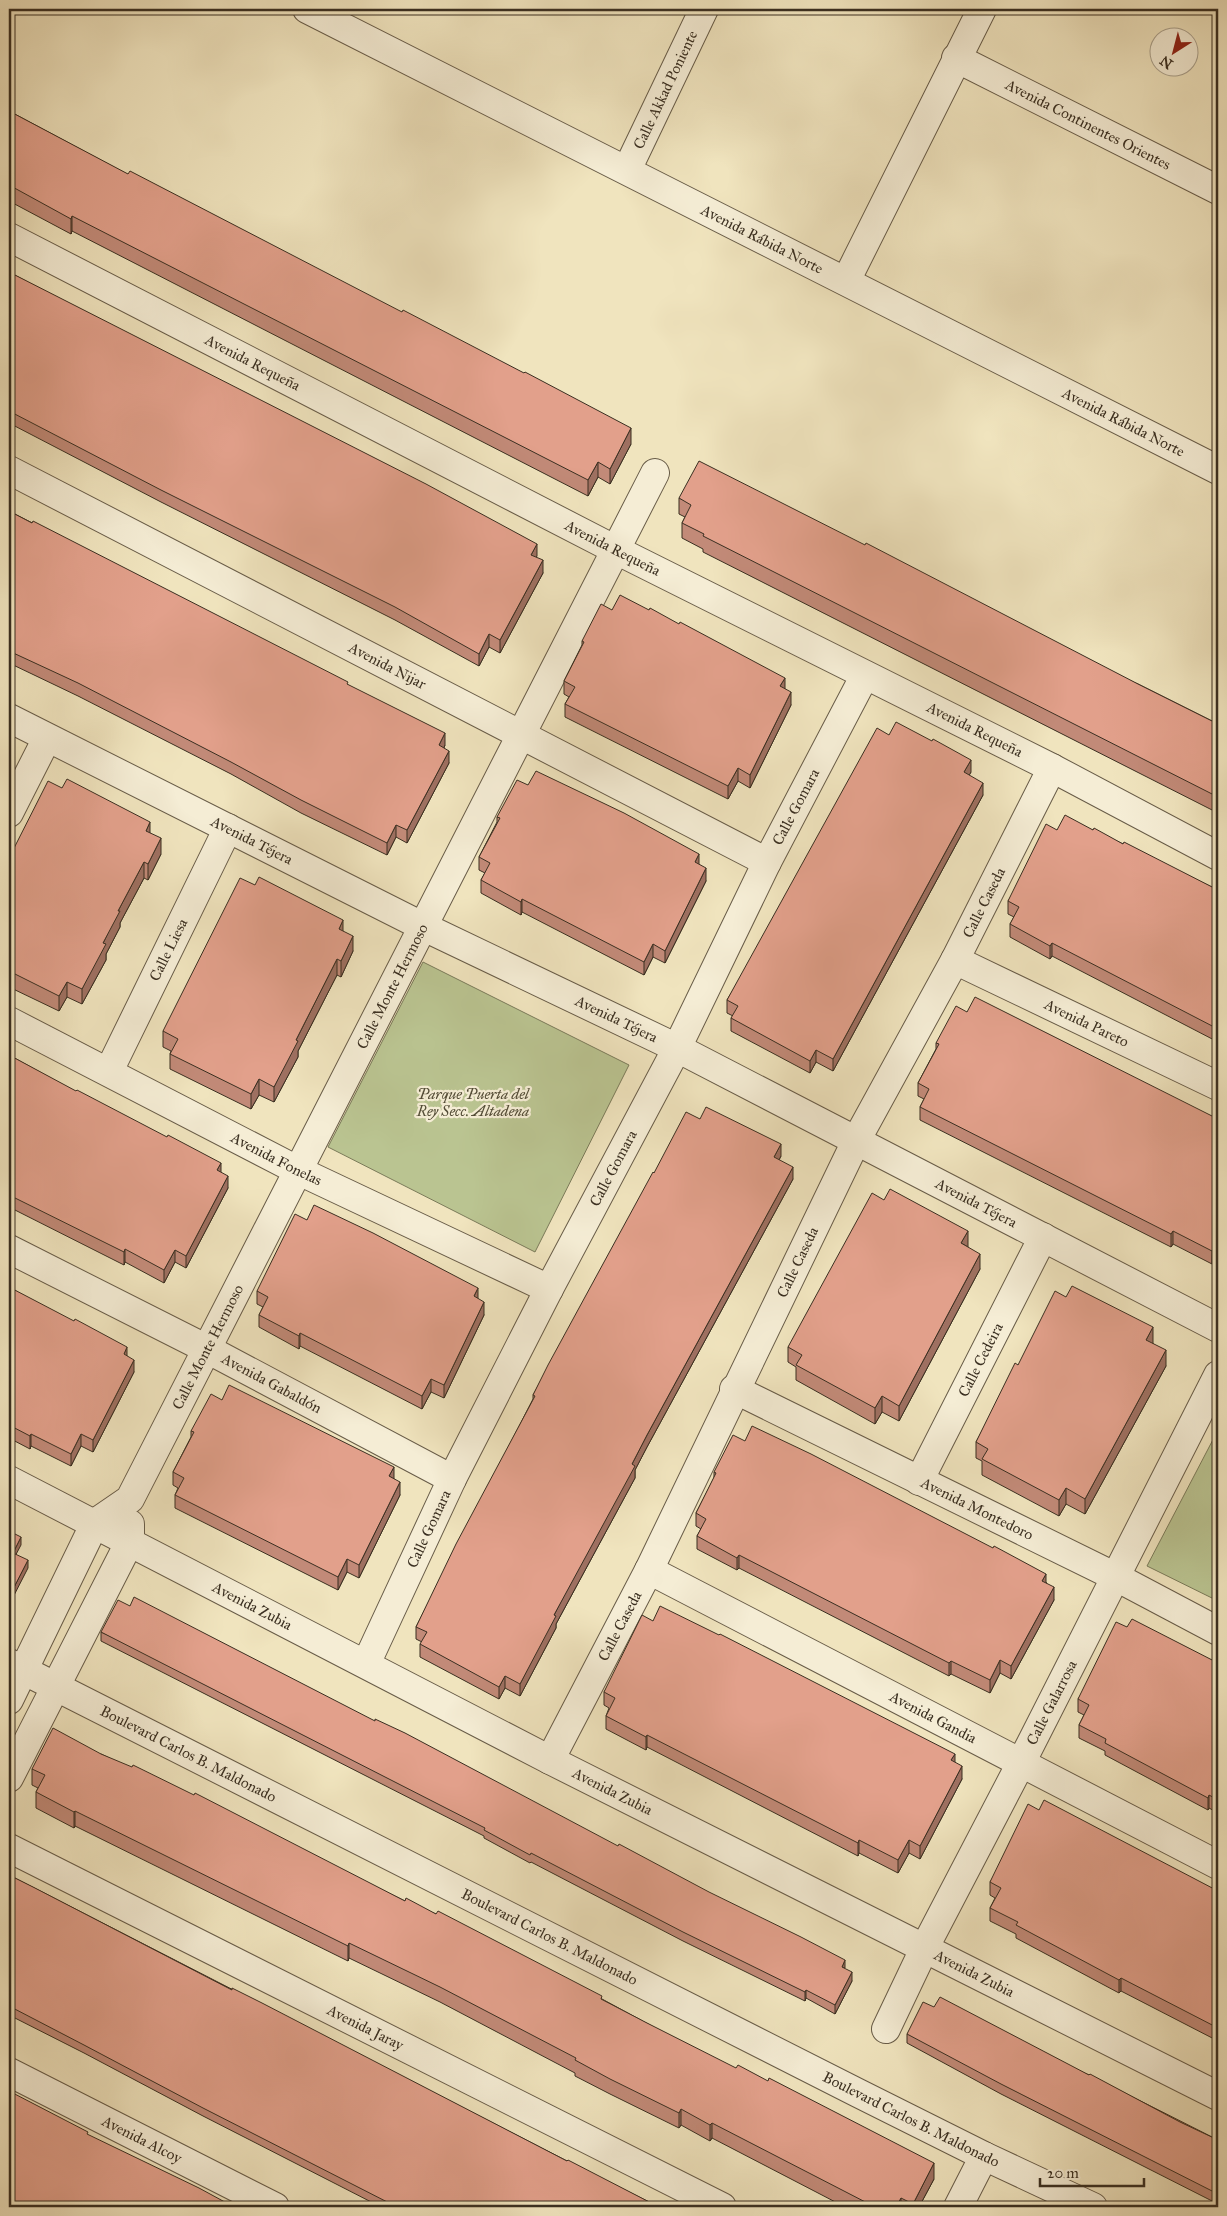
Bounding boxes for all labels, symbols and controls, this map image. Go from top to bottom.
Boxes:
street label: Calle Akkad Poniente [629,28,701,152]
north arrow [1150,28,1200,78]
text: N [1157,52,1176,72]
street label: Avenida Continentes Orientes [1002,75,1174,174]
street label: Avenida Rábida Norte [697,200,826,278]
street label: Avenida Requeña [201,330,304,395]
street label: Avenida Rábida Norte [1058,383,1188,461]
street label: Avenida Requeña [561,516,664,580]
street label: Avenida Nijar [345,638,429,693]
street label: Avenida Requeña [923,697,1026,761]
street label: Calle Gomara [768,765,824,848]
street label: Avenida Téjera [207,812,296,869]
street label: Calle Caseda [959,864,1009,941]
street label: Calle Liesa [145,915,192,984]
street label: Calle Monte Hermoso [353,921,432,1052]
street label: Avenida Téjera [571,991,661,1047]
street label: Avenida Pareto [1041,995,1132,1051]
park label: Parque Puerta del Rey Secc. Altadena [416,1085,531,1120]
street label: Calle Gomara [586,1127,641,1209]
street label: Avenida Fonelas [227,1128,325,1189]
street label: Avenida Téjera [932,1174,1021,1232]
street label: Calle Caseda [773,1223,823,1301]
street label: Calle Monte Hermoso [168,1281,247,1413]
street label: Calle Cedeira [954,1319,1007,1400]
street label: Avenida Gabaldón [218,1349,325,1417]
street label: Avenida Montedoro [917,1473,1037,1544]
street label: Calle Gomara [403,1487,455,1571]
street label: Avenida Zubia [209,1577,296,1634]
street label: Calle Caseda [594,1587,646,1664]
street label: Calle Galarrosa [1023,1657,1081,1748]
street label: Avenida Gandia [886,1687,980,1748]
street label: Boulevard Carlos B. Maldonado [97,1702,280,1806]
street label: Avenida Zubia [569,1763,656,1819]
street label: Boulevard Carlos B. Maldonado [458,1885,641,1989]
street label: Avenida Zubia [930,1945,1018,2001]
street label: Avenida Jaray [323,2000,407,2055]
street label: Boulevard Carlos B. Maldonado [820,2068,1003,2171]
street label: Avenida Alcoy [98,2111,186,2168]
scale bar [1040,2156,1143,2188]
text: 20 m [1047,2164,1079,2182]

